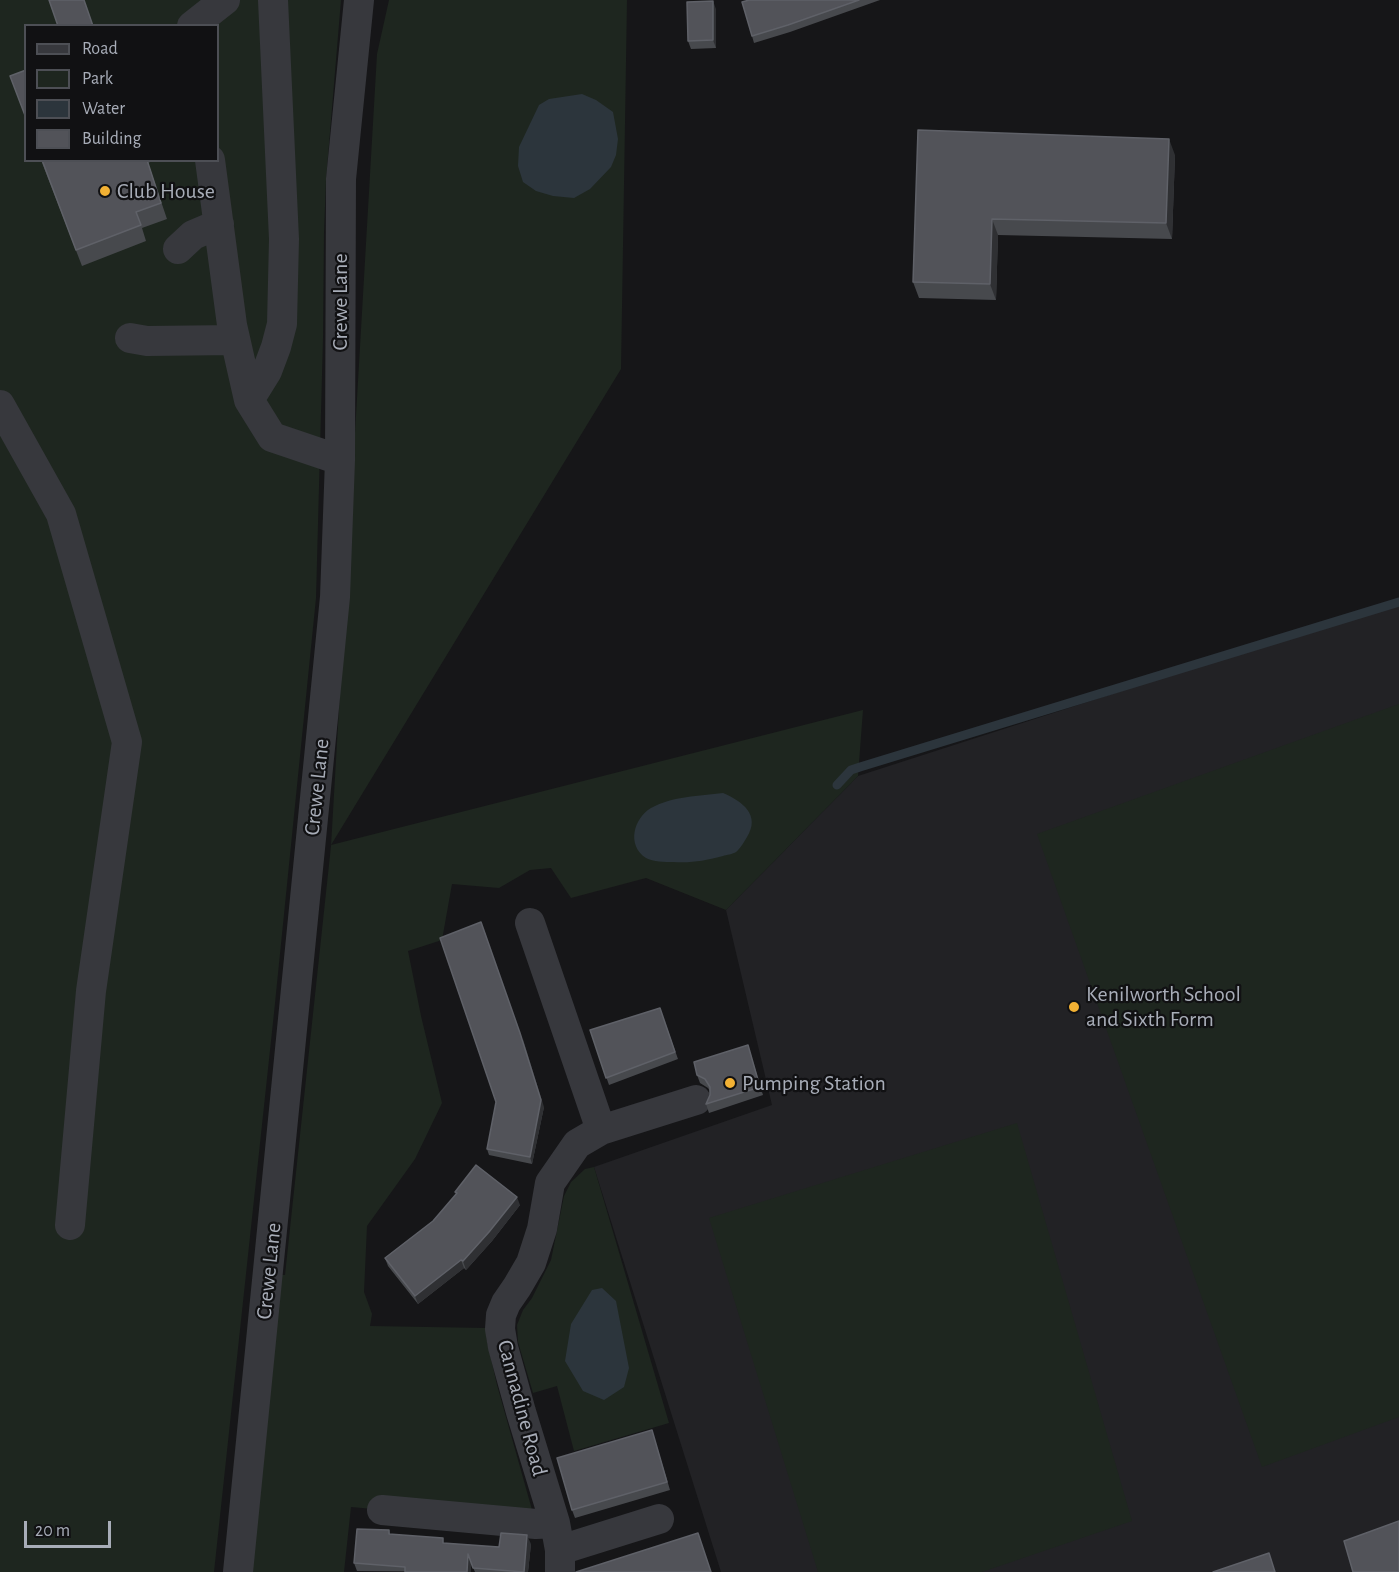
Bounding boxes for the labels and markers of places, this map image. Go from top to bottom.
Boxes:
place label: Club House [117,178,215,204]
marker: Club House [98,184,112,198]
place label: Kenilworth School and Sixth Form [1086,981,1241,1032]
marker: Kenilworth School and Sixth Form [1067,1000,1081,1014]
place label: Pumping Station [742,1070,886,1096]
marker: Pumping Station [723,1076,737,1090]

